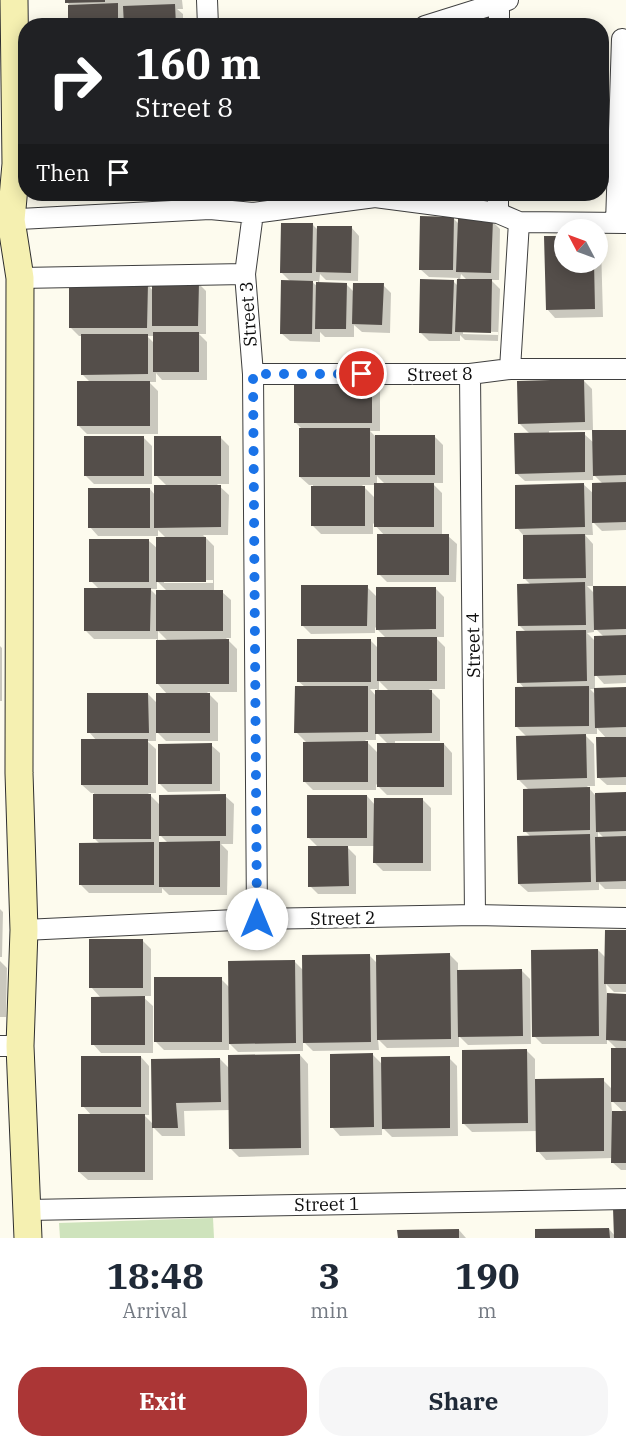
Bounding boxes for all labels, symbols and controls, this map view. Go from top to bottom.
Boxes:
text: 160 m [135,36,261,91]
icon: right [36,42,114,120]
text: Street 8 [135,89,233,124]
icon: arrive [102,156,135,189]
text: Then [36,158,90,187]
north arrow [554,219,608,273]
map controls [554,219,608,273]
street label: Street 3 [234,281,262,347]
pin [336,348,387,399]
icon: arrive [345,357,378,390]
street label: Street 8 [407,362,473,386]
street label: Street 4 [461,612,485,678]
position arrow [225,887,289,951]
street label: Street 2 [310,906,376,930]
street label: Street 1 [294,1192,360,1216]
text: 18:48 [106,1252,204,1299]
text: 3 [318,1252,340,1299]
text: 190 [455,1252,520,1299]
text: Arrival [123,1297,188,1324]
text: min [310,1297,348,1324]
text: m [478,1297,497,1324]
button: Exit [18,1367,307,1436]
button: Share [319,1367,608,1436]

